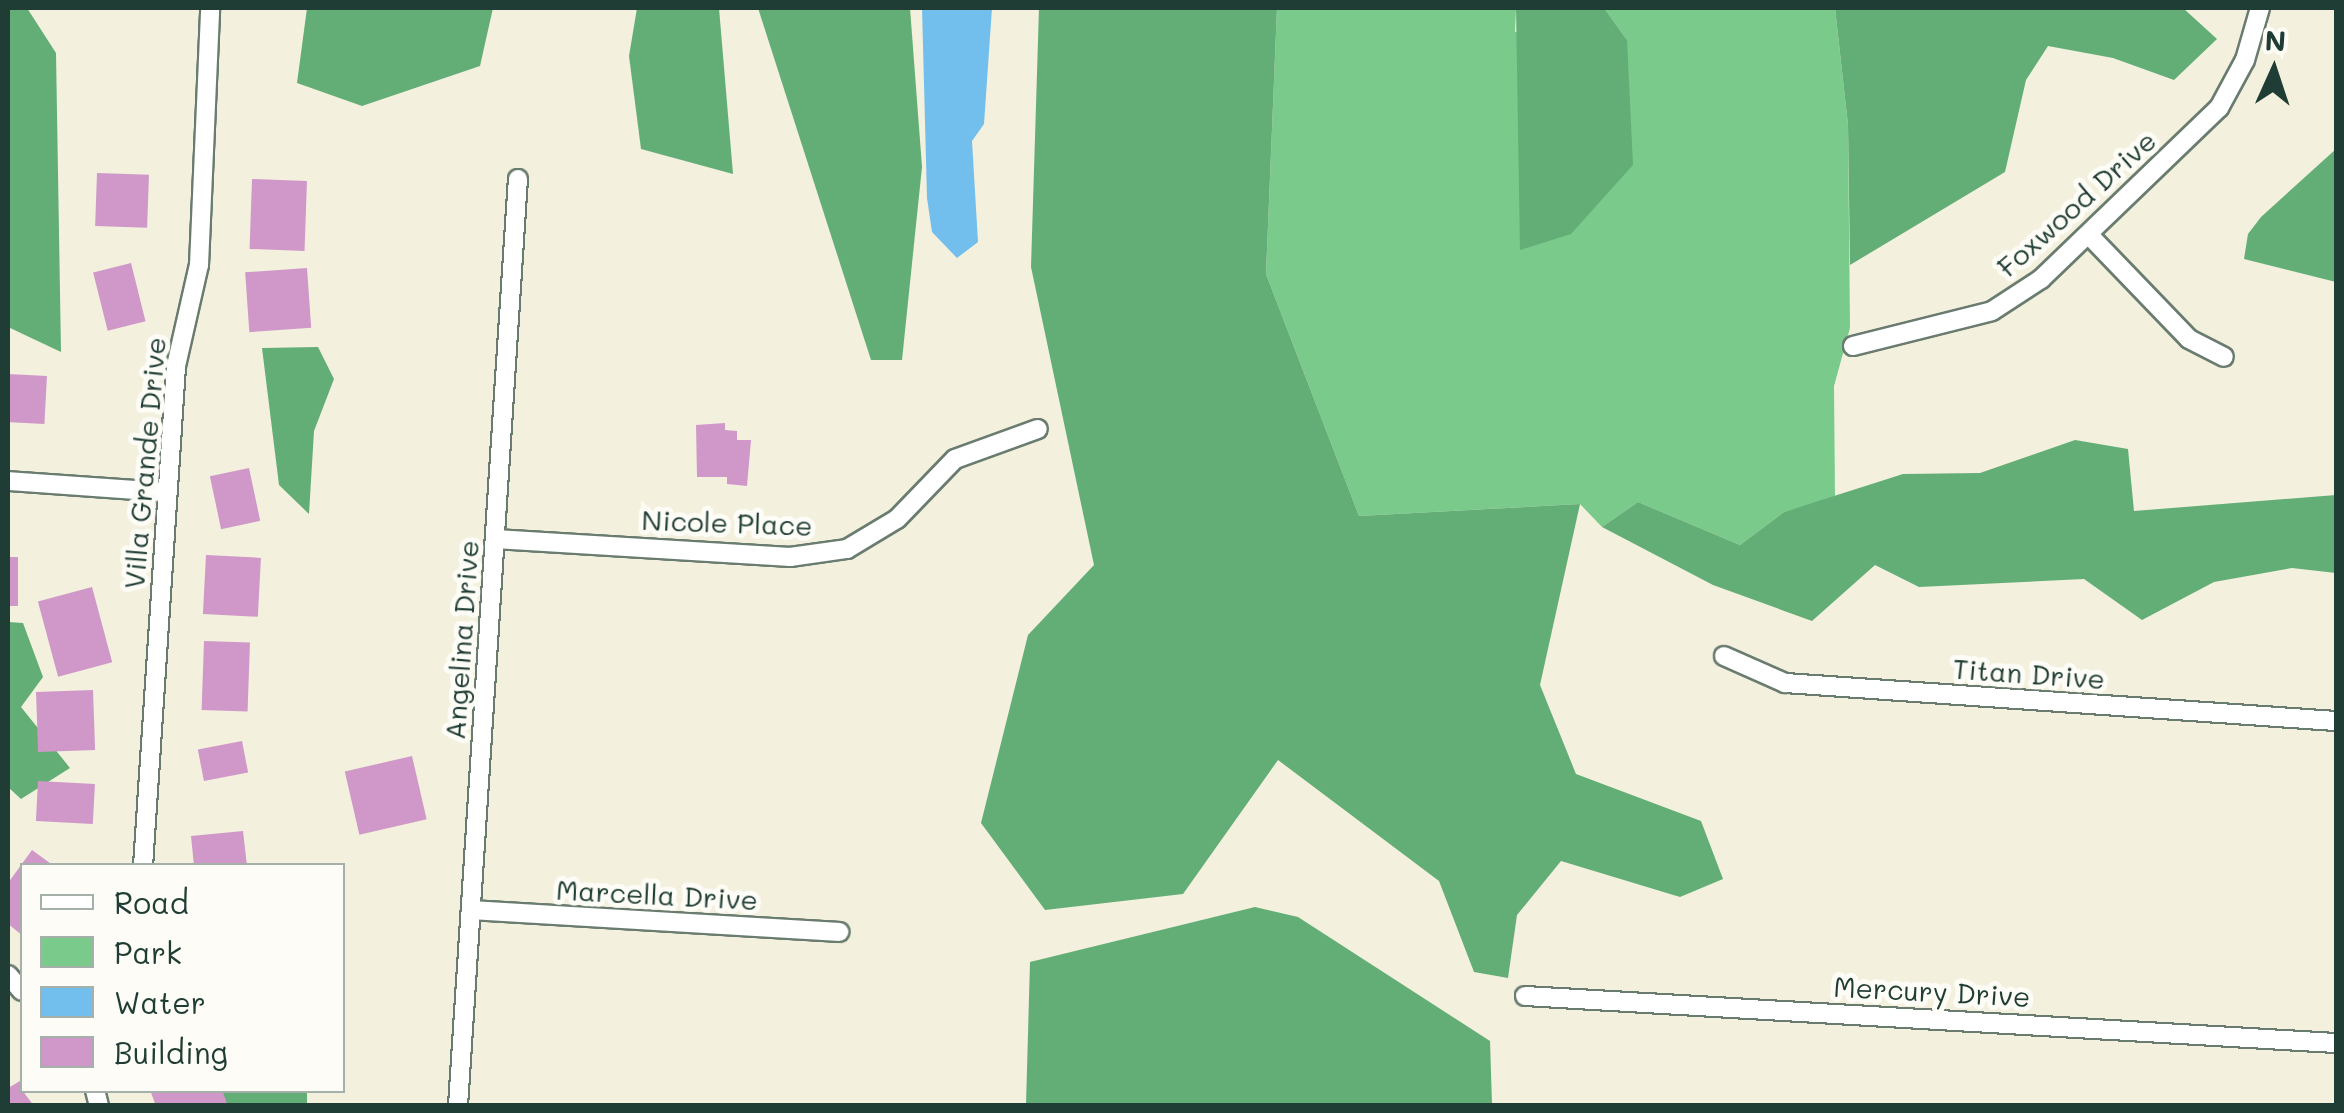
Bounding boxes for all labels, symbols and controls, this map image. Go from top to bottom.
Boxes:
north arrow [2224,20,2324,120]
text: N [2264,22,2287,59]
street label: Foxwood Drive [1990,123,2162,283]
street label: Villa Grande Drive [116,336,172,590]
street label: Nicole Place [641,502,813,542]
street label: Angelina Drive [437,539,485,741]
street label: Titan Drive [1952,651,2106,695]
legend [20,863,345,1093]
street label: Marcella Drive [555,872,759,916]
text: Road [114,882,189,922]
text: Park [114,932,182,972]
street label: Mercury Drive [1833,969,2031,1013]
text: Water [114,982,206,1022]
text: Building [114,1032,228,1072]

